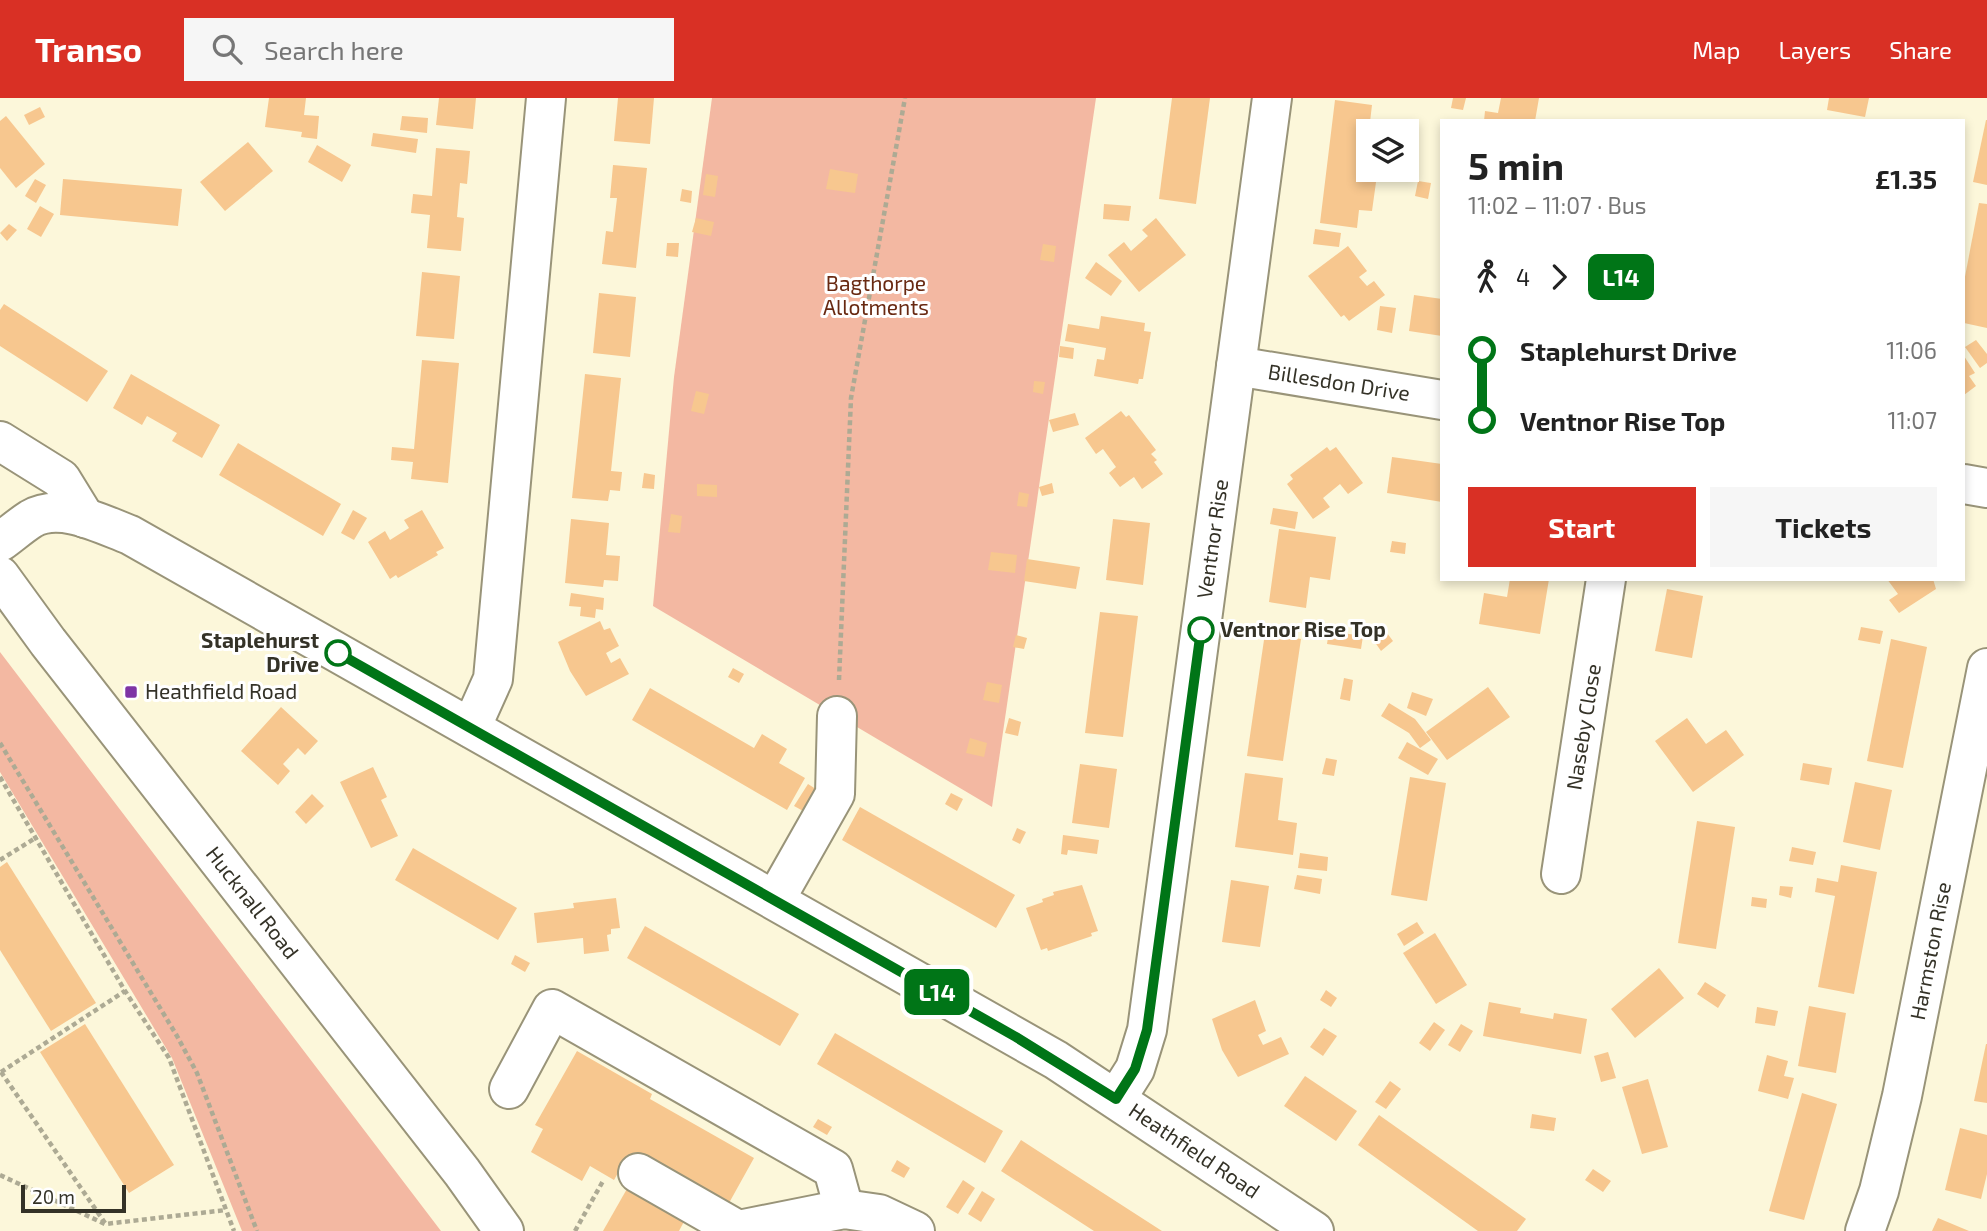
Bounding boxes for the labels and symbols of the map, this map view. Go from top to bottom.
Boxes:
park label: Bagthorpe Allotments [823,270,929,319]
street label: Billesdon Drive [1266,358,1412,405]
street label: Ventnor Rise [1191,477,1232,600]
place label: Ventnor Rise Top [1220,616,1386,641]
marker: Ventnor Rise Top [1188,617,1214,643]
place label: Staplehurst Drive [201,627,319,676]
marker: Staplehurst Drive [325,640,351,666]
street label: Naseby Close [1560,662,1605,792]
place label: Heathfield Road [145,678,297,703]
marker: Heathfield Road [123,684,139,700]
street label: Hucknall Road [202,841,305,963]
street label: Harmston Rise [1904,880,1955,1022]
line badge: L14 [897,969,977,1015]
street label: Heathfield Road [1125,1097,1265,1203]
scale bar [21,1182,126,1214]

